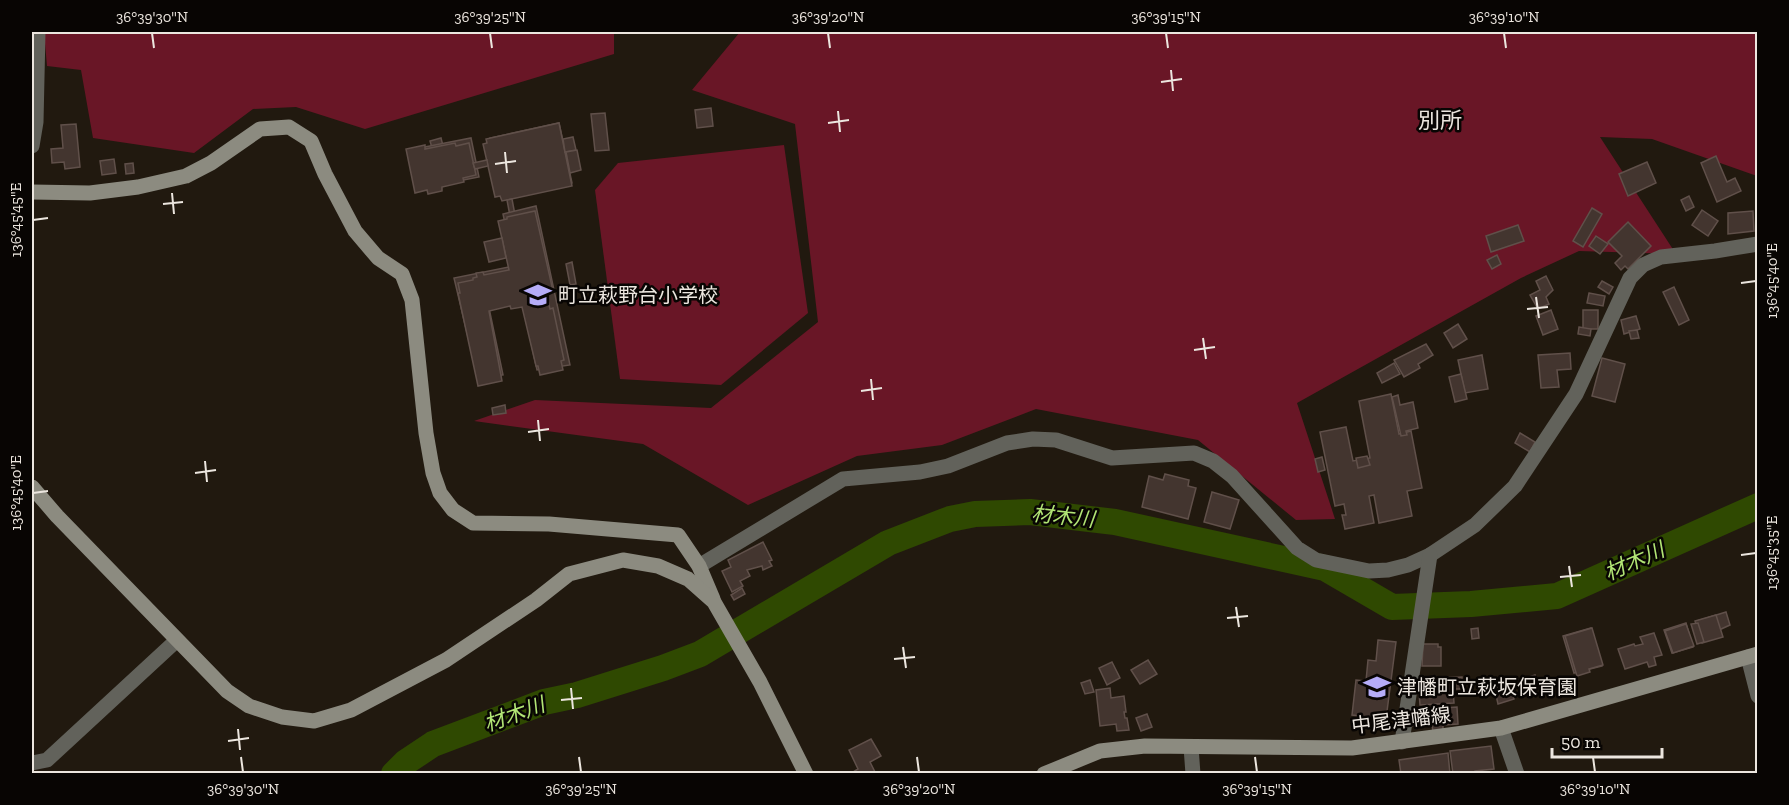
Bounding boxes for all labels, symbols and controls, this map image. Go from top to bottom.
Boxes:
text: 36°39'30"N [116,8,188,26]
text: 36°39'25"N [454,8,526,26]
text: 36°39'20"N [792,8,864,26]
text: 36°39'15"N [1131,8,1201,26]
text: 36°39'10"N [1469,8,1539,26]
district label: 別所 [1418,107,1462,134]
text: 136°45'45"E [7,183,25,257]
text: 136°45'40"E [1763,243,1781,319]
school or university icon: 町立萩野台小学校 [523,280,553,310]
place label: 町立萩野台小学校 [558,283,718,307]
text: 136°45'40"E [7,455,25,531]
water label: 材木川 [1030,500,1098,532]
text: 136°45'35"E [1763,516,1781,590]
water label: 材木川 [1600,536,1670,585]
school or university icon: 津幡町立萩坂保育園 [1362,672,1392,702]
place label: 津幡町立萩坂保育園 [1397,675,1577,699]
water label: 材木川 [480,691,550,737]
street label: 中尾津幡線 [1350,702,1452,738]
scale bar [1552,721,1662,759]
text: 50 m [1561,731,1601,753]
text: 36°39'30"N [207,780,279,798]
text: 36°39'25"N [545,780,617,798]
text: 36°39'20"N [883,780,955,798]
text: 36°39'15"N [1222,780,1292,798]
text: 36°39'10"N [1560,780,1630,798]

